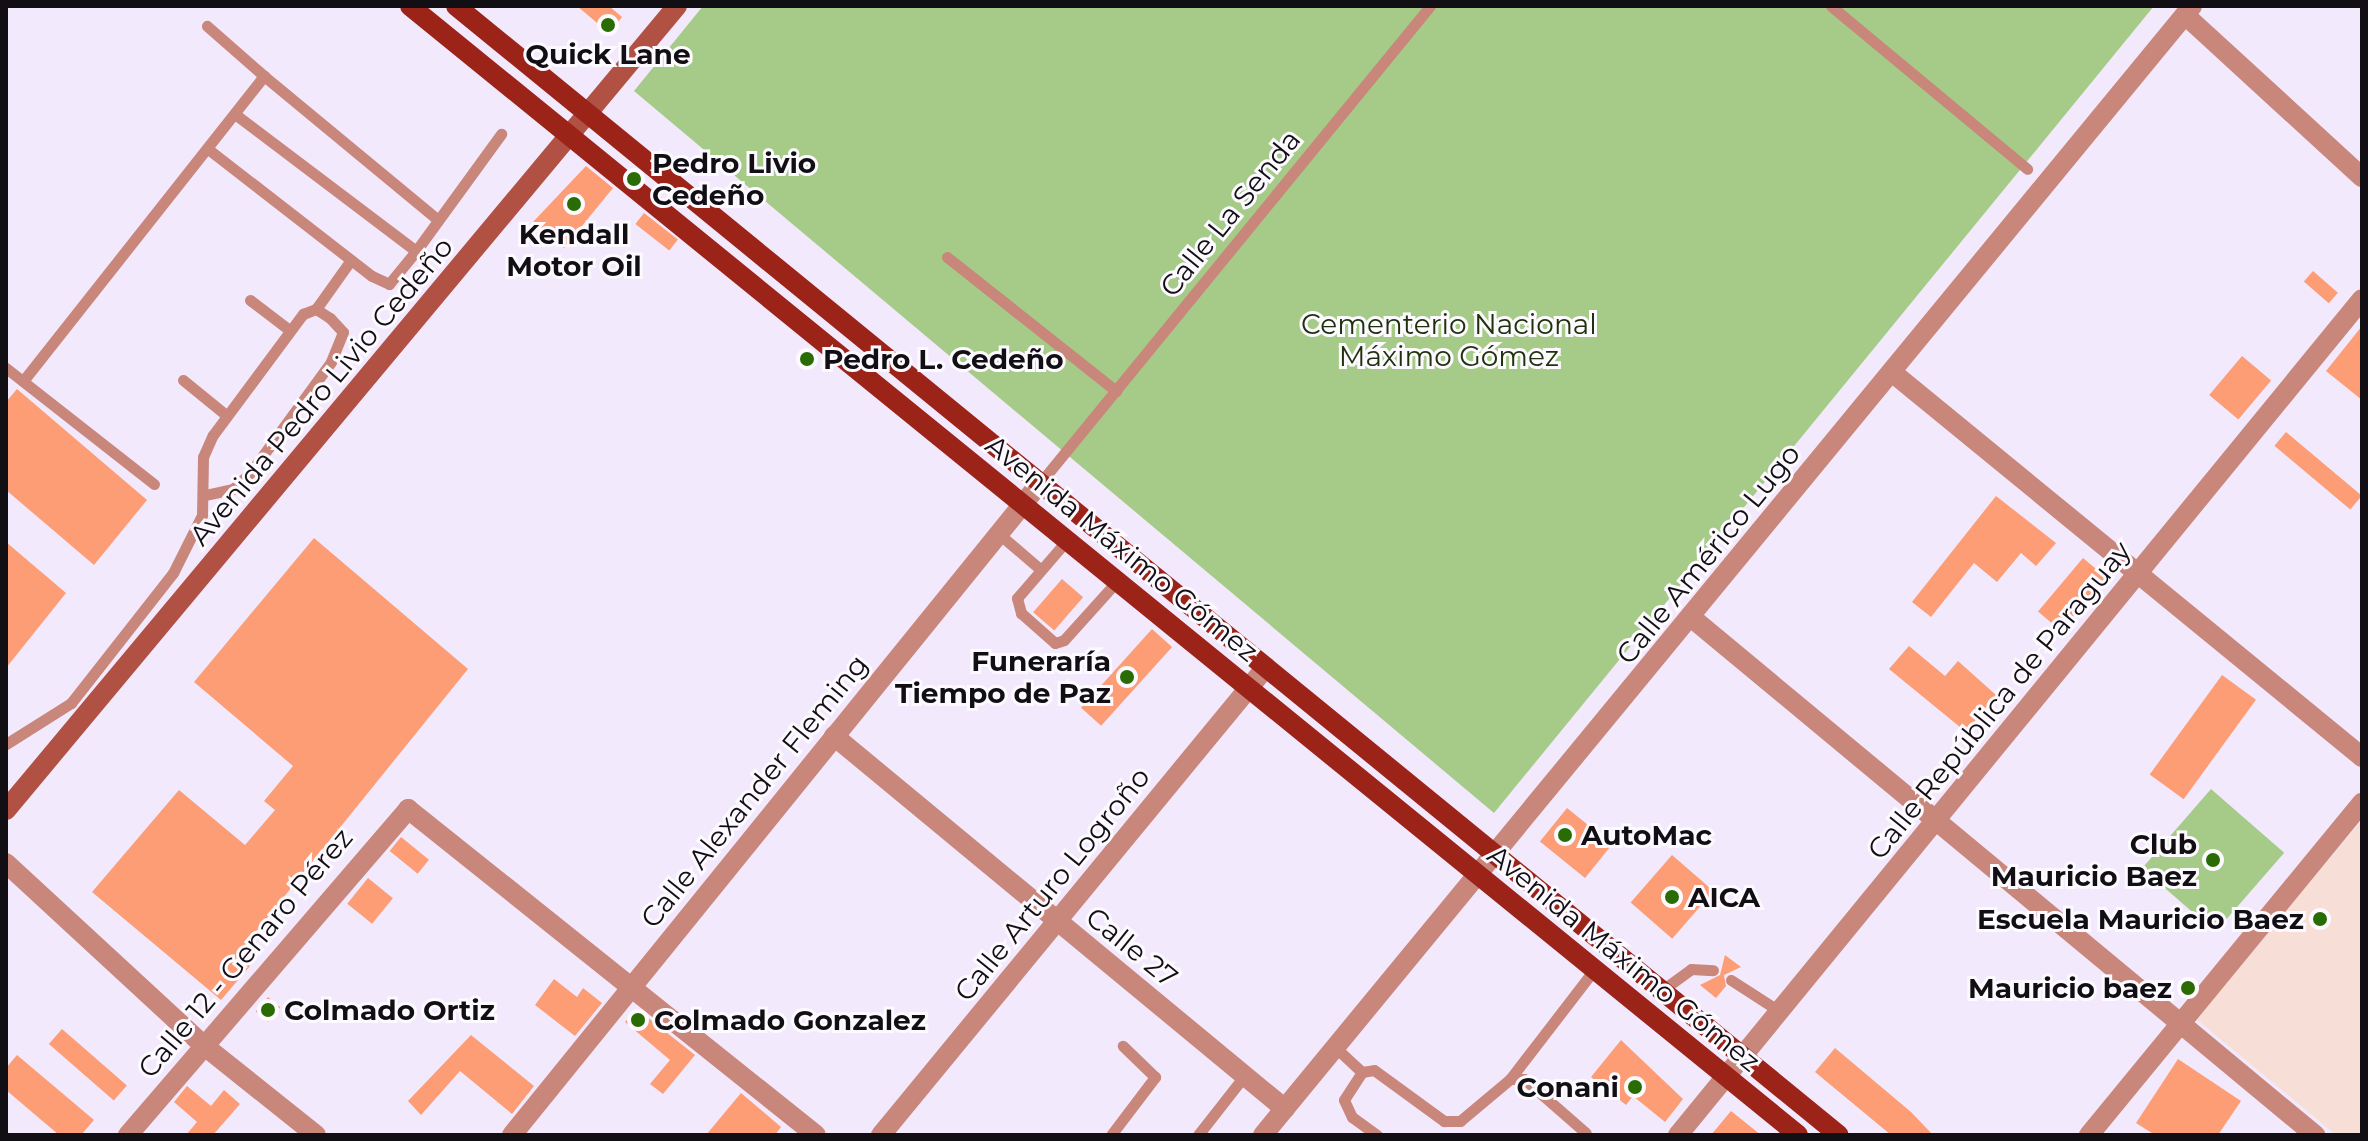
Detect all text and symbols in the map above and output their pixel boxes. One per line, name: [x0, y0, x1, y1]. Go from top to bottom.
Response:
marker: Quick Lane: [599, 16, 617, 34]
place label: Quick Lane: [525, 37, 691, 71]
street label: Calle La Senda: [1153, 123, 1307, 303]
place label: Pedro Livio Cedeño: [652, 146, 816, 212]
marker: Pedro Livio Cedeño: [623, 168, 645, 190]
marker: Kendall Motor Oil: [565, 195, 583, 213]
place label: Kendall Motor Oil: [506, 217, 642, 283]
street label: Avenida Pedro Livio Cedeño: [182, 230, 460, 552]
park label: Cementerio Nacional Máximo Gómez: [1301, 307, 1597, 373]
place label: Pedro L. Cedeño: [823, 342, 1064, 376]
marker: Pedro L. Cedeño: [798, 350, 816, 368]
street label: Avenida Máximo Gómez: [979, 428, 1265, 668]
street label: Calle Américo Lugo: [1609, 437, 1807, 671]
street label: Calle República de Paraguay: [1860, 534, 2138, 866]
place label: Funeraría Tiempo de Paz: [895, 644, 1111, 710]
street label: Calle Alexander Fleming: [633, 648, 875, 934]
marker: Funeraría Tiempo de Paz: [1118, 668, 1136, 686]
street label: Calle Arturo Logroño: [947, 760, 1157, 1008]
place label: AutoMac: [1581, 818, 1712, 852]
street label: Calle 12 - Genaro Pérez: [131, 821, 359, 1085]
marker: AutoMac: [1556, 826, 1574, 844]
place label: Club Mauricio Baez: [1991, 827, 2197, 893]
street label: Avenida Máximo Gómez: [1481, 838, 1767, 1078]
marker: Club Mauricio Baez: [2204, 851, 2222, 869]
place label: AICA: [1688, 880, 1760, 914]
marker: AICA: [1663, 888, 1681, 906]
street label: Calle 27: [1080, 900, 1184, 994]
place label: Escuela Mauricio Baez: [1977, 902, 2304, 936]
marker: Escuela Mauricio Baez: [2311, 910, 2329, 928]
place label: Mauricio baez: [1968, 971, 2172, 1005]
marker: Mauricio baez: [2179, 979, 2197, 997]
place label: Colmado Ortiz: [284, 993, 495, 1027]
marker: Colmado Ortiz: [259, 1001, 277, 1019]
place label: Colmado Gonzalez: [654, 1003, 926, 1037]
marker: Colmado Gonzalez: [629, 1011, 647, 1029]
place label: Conani: [1517, 1070, 1619, 1104]
marker: Conani: [1626, 1078, 1644, 1096]

